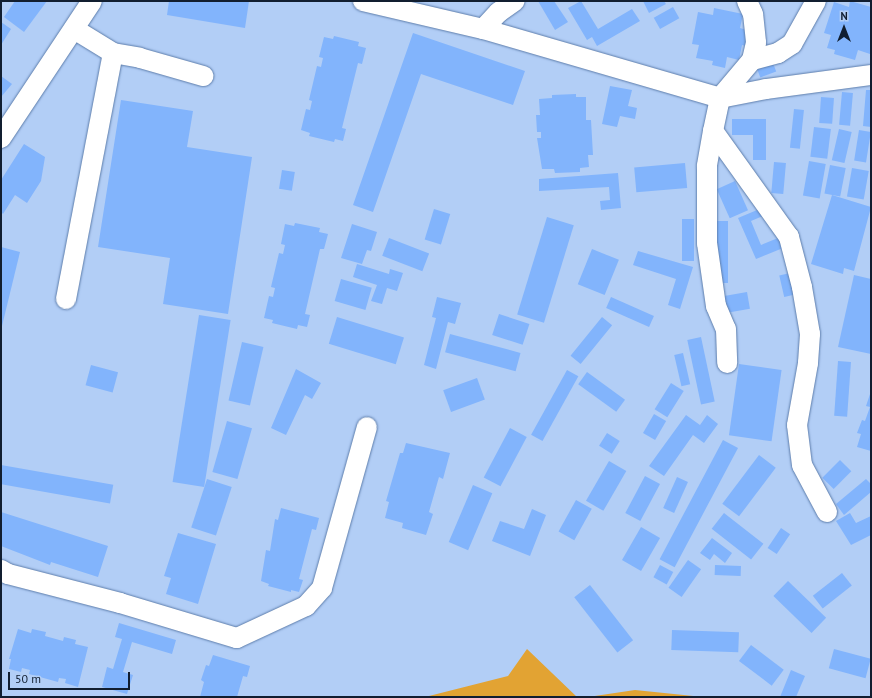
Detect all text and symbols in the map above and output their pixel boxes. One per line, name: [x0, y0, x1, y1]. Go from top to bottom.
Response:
north arrow: [824, 8, 864, 48]
text: N: [840, 9, 848, 23]
scale bar: [10, 664, 132, 690]
text: 50 m: [15, 671, 41, 686]

